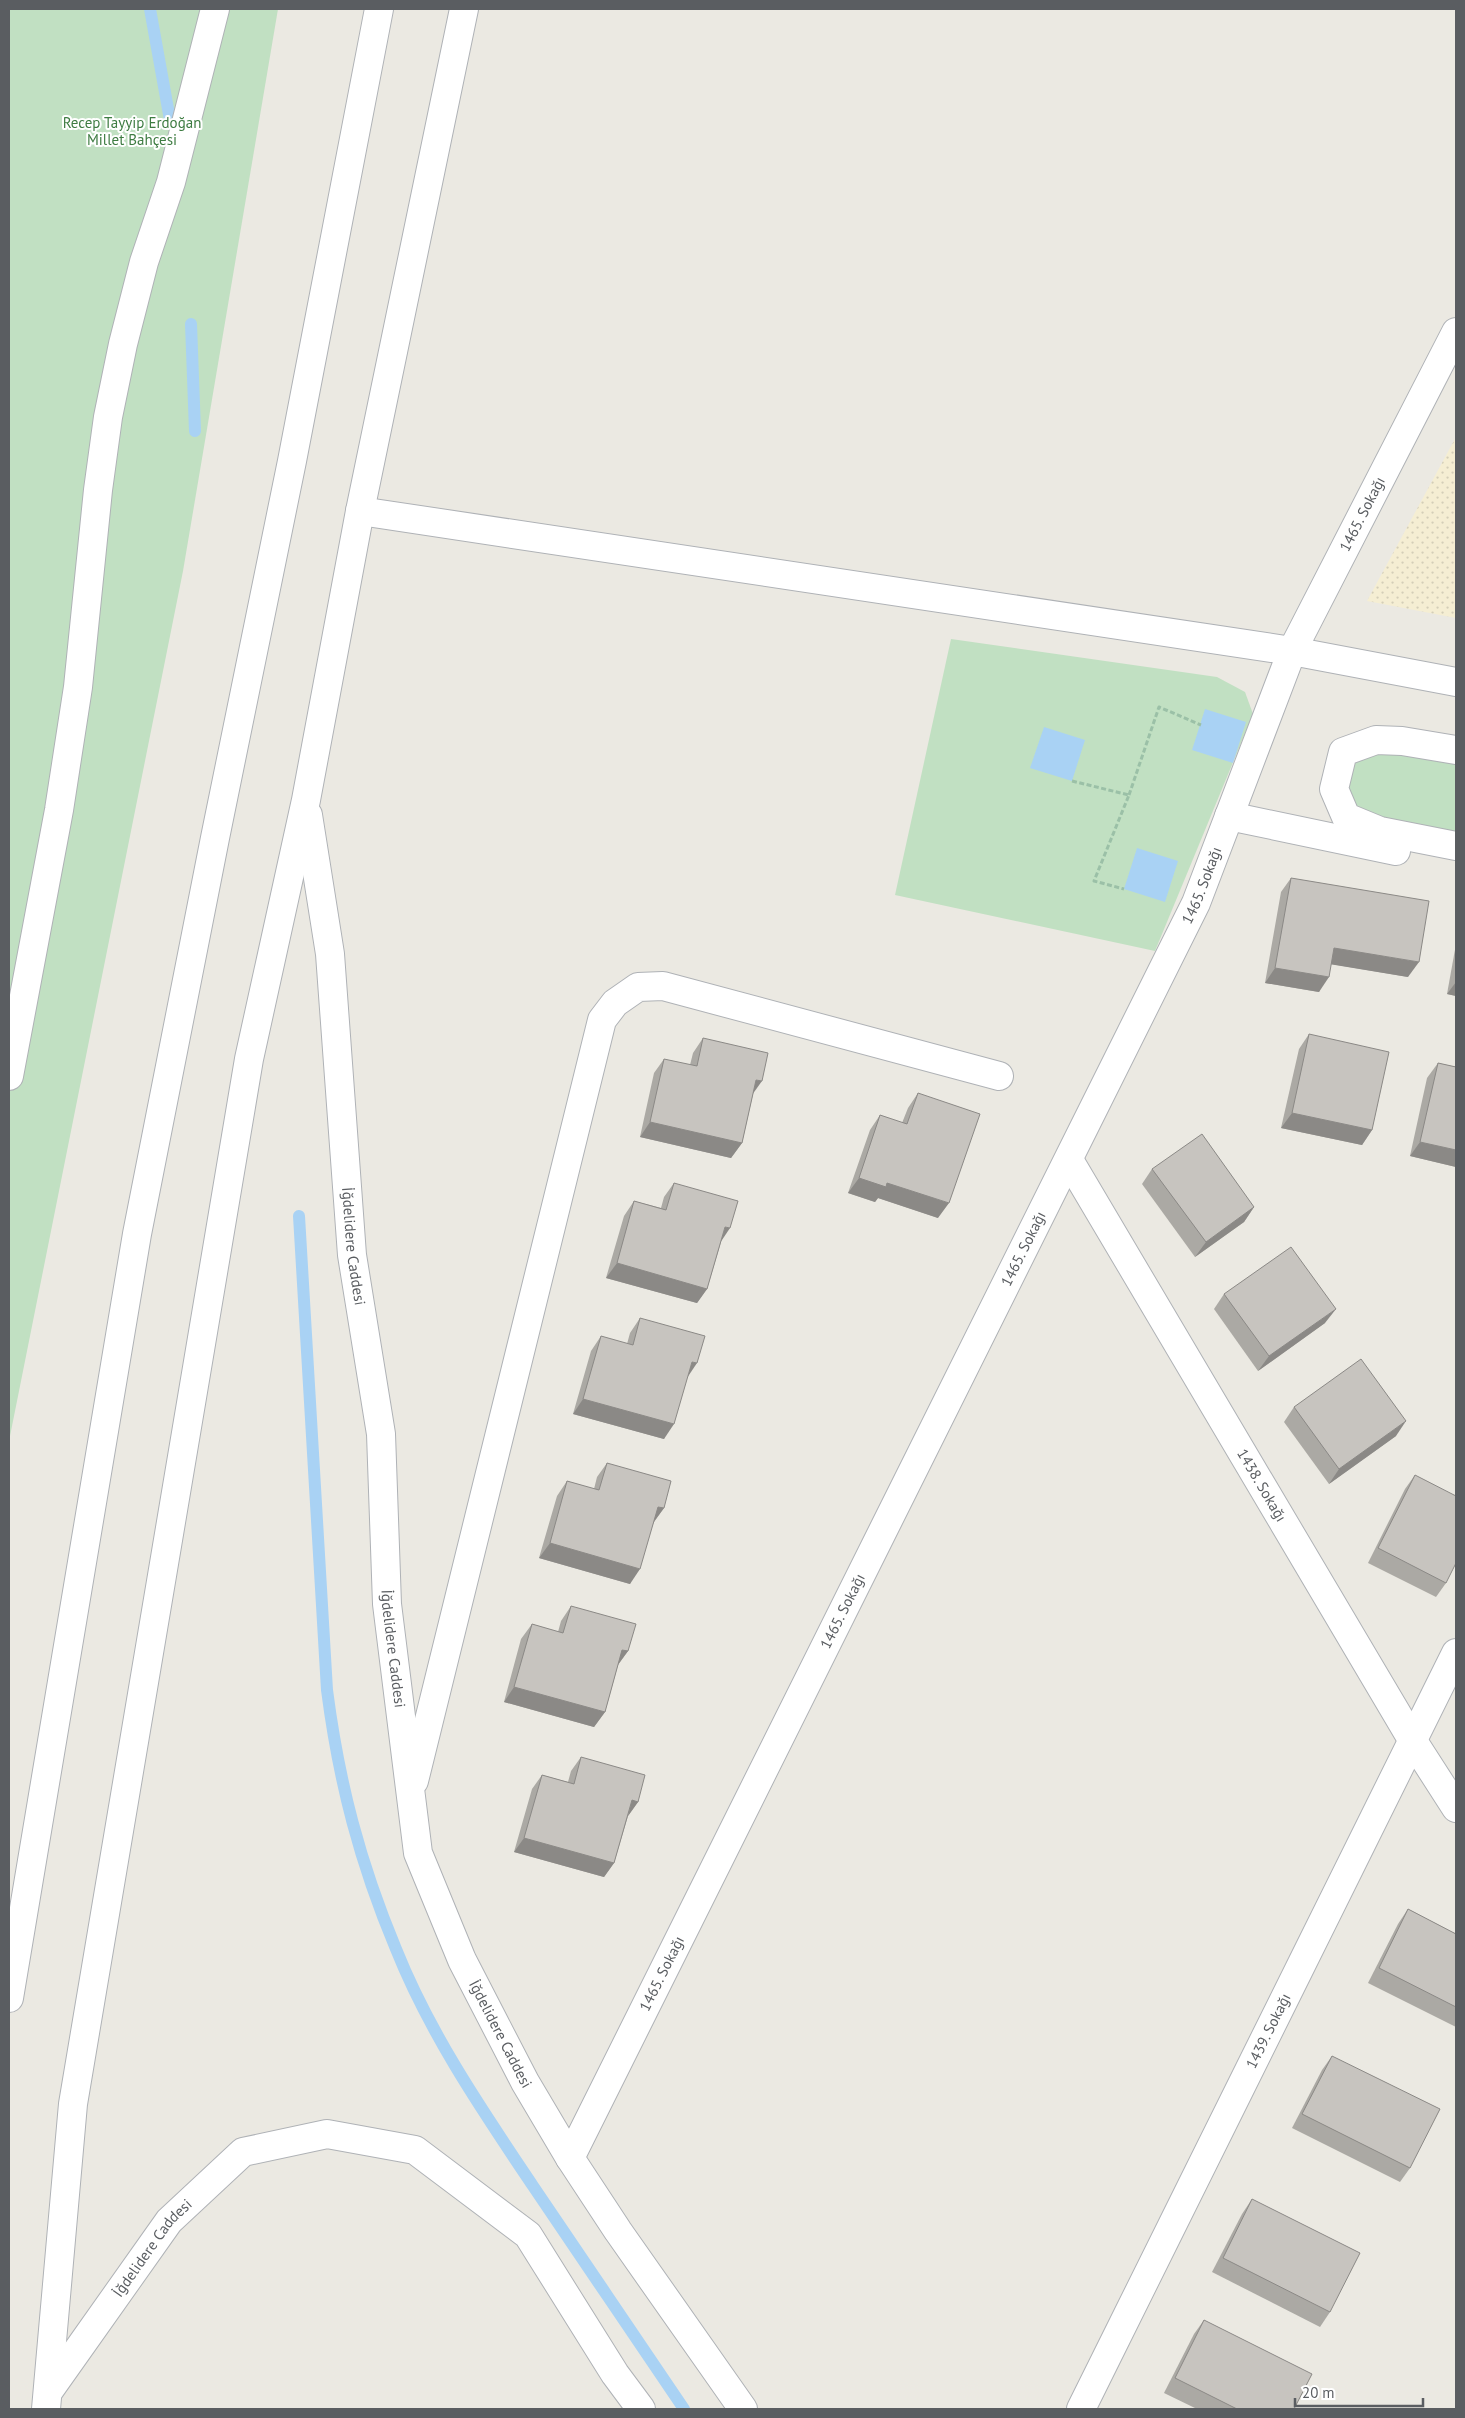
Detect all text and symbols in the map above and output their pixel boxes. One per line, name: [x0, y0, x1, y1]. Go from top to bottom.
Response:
park label: Recep Tayyip Erdoğan Millet Bahçesi: [63, 113, 201, 149]
street label: 1465. Sokağı: [1335, 473, 1389, 555]
street label: 1465. Sokağı: [1177, 844, 1226, 927]
street label: İğdelidere Caddesi: [338, 1186, 370, 1307]
street label: 1465. Sokağı: [996, 1208, 1050, 1289]
street label: 1438. Sokağı: [1233, 1445, 1291, 1525]
street label: 1465. Sokağı: [816, 1570, 869, 1652]
street label: İğdelidere Caddesi: [377, 1589, 410, 1709]
street label: 1465. Sokağı: [635, 1933, 688, 2014]
street label: İğdelidere Caddesi: [465, 1977, 536, 2091]
street label: 1439. Sokağı: [1241, 1990, 1295, 2071]
street label: İğdelidere Caddesi: [108, 2195, 196, 2300]
scale bar: [1295, 2376, 1422, 2408]
text: 20 m: [1302, 2383, 1335, 2402]

